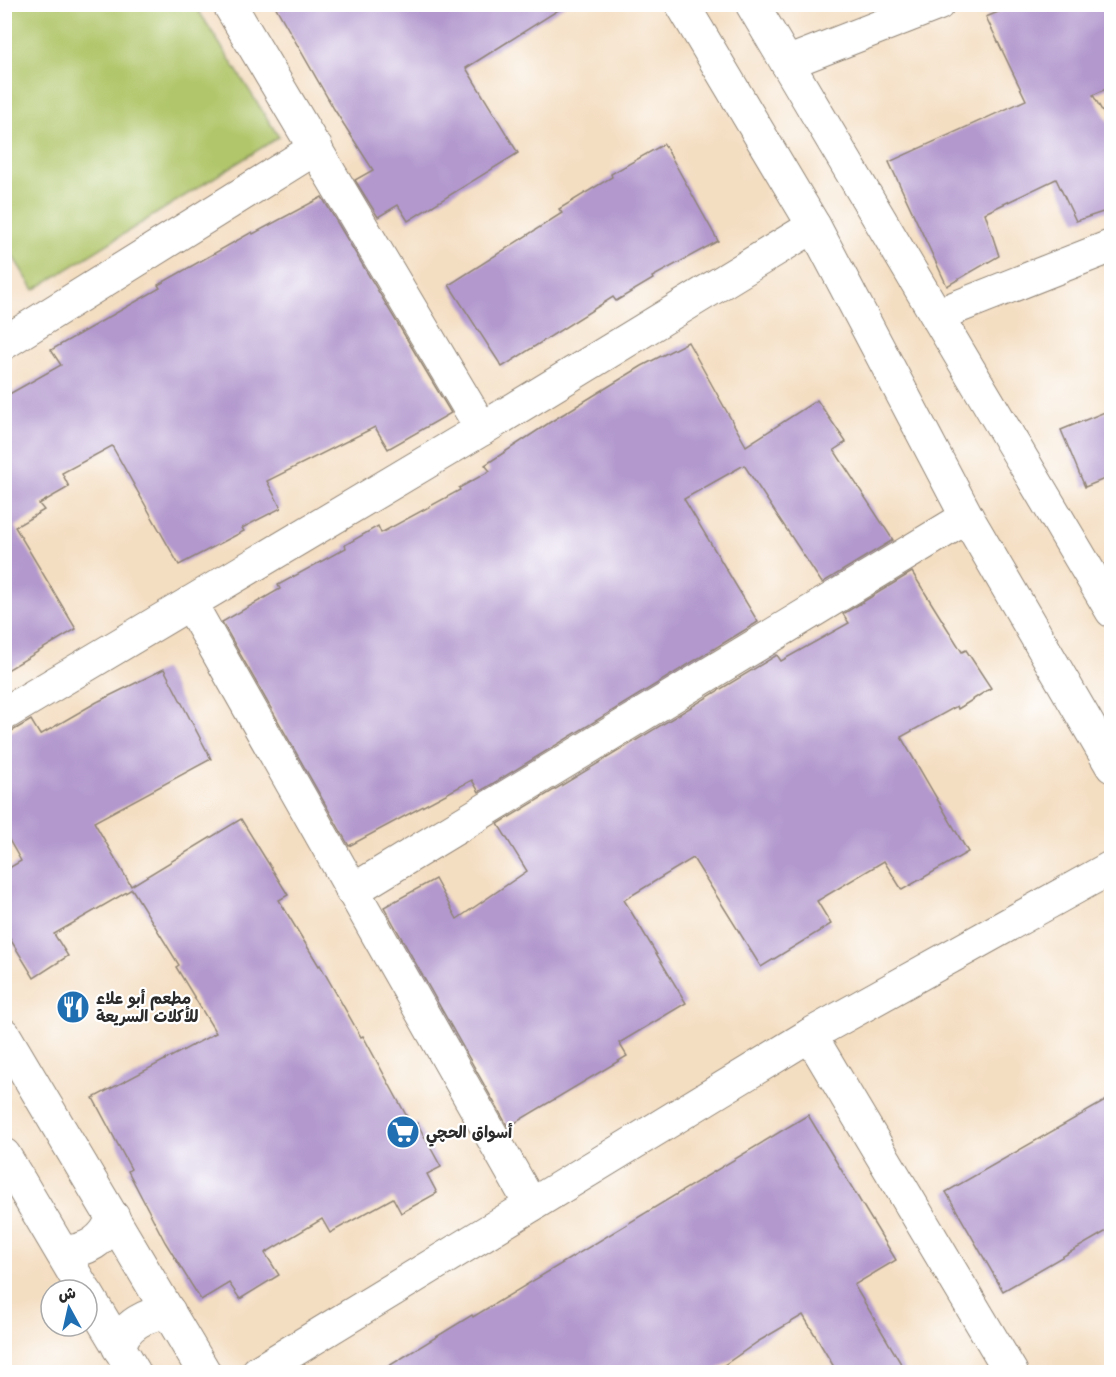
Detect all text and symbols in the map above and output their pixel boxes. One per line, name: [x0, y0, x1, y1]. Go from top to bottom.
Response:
place label: مطعم أبو علاء للأكلات السريعة: [96, 985, 199, 1027]
restaurant icon: مطعم أبو علاء للأكلات السريعة: [55, 989, 91, 1025]
supermarket icon: أسواق الحچي: [385, 1114, 421, 1150]
place label: أسواق الحچي: [426, 1119, 513, 1147]
north arrow: [39, 1278, 99, 1338]
text: ش: [56, 1279, 77, 1305]

